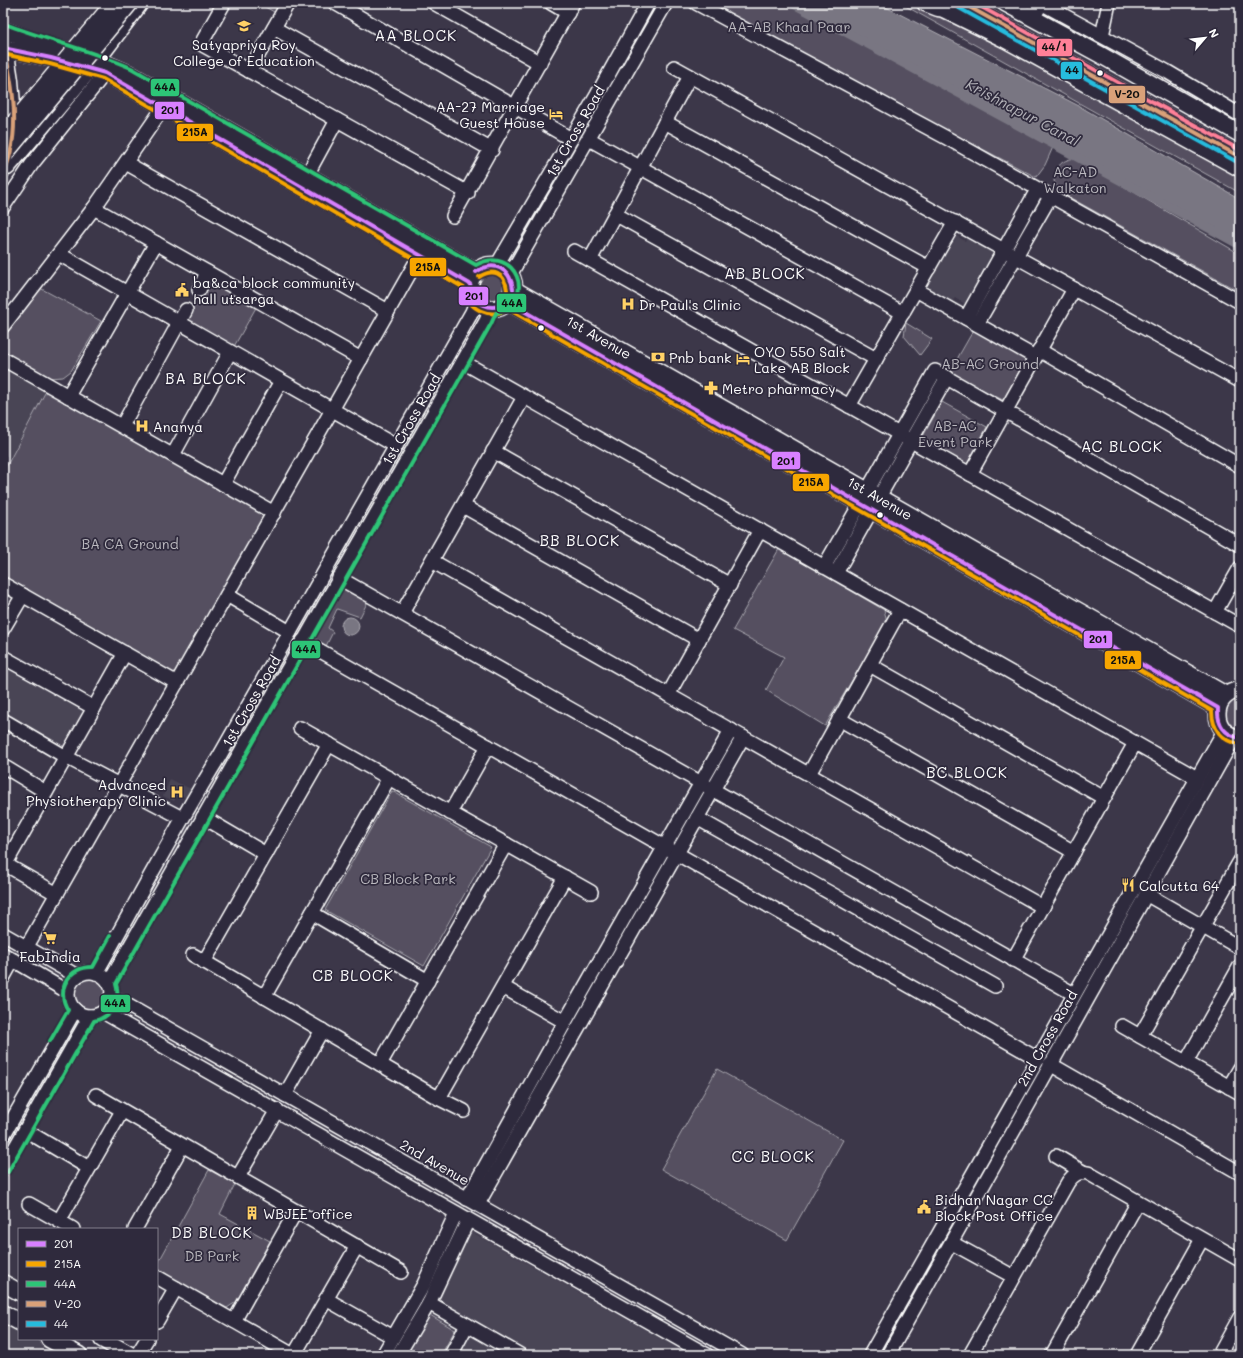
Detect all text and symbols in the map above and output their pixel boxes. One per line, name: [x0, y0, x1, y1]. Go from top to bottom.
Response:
park label: AA-AB Khaal Paar: [727, 17, 851, 36]
school or university icon: Satyapriya Roy College of Education: [236, 18, 252, 34]
north arrow: [1185, 18, 1225, 58]
district label: AA BLOCK: [375, 25, 457, 45]
text: N: [1206, 26, 1223, 40]
place label: Satyapriya Roy College of Education: [173, 35, 315, 70]
line badge: 44/1: [1036, 38, 1073, 57]
text: 44/1: [1041, 39, 1067, 54]
unlabelled marker: [100, 53, 110, 63]
line badge: 44: [1060, 61, 1083, 80]
text: 44: [1065, 62, 1079, 77]
unlabelled marker: [1095, 68, 1105, 78]
water label: Krishnapur Canal: [963, 74, 1083, 150]
line badge: 44A: [150, 78, 180, 97]
text: 44A: [154, 79, 176, 94]
street label: 1st Cross Road: [541, 82, 609, 180]
line badge: V-20: [1108, 85, 1146, 104]
text: V-20: [1114, 86, 1140, 101]
place label: AA-27 Marriage Guest House: [436, 97, 545, 132]
line badge: 201: [154, 101, 185, 120]
text: 201: [161, 102, 179, 117]
hotel icon: AA-27 Marriage Guest House: [548, 106, 564, 122]
line badge: 215A: [176, 123, 214, 142]
text: 215A: [182, 124, 208, 139]
park label: AC-AD Walkaton: [1044, 162, 1106, 197]
line badge: 215A: [409, 257, 447, 277]
text: 215A: [415, 259, 441, 274]
district label: AB BLOCK: [724, 263, 806, 283]
place label: ba&ca block community hall utsarga: [193, 273, 355, 308]
public building icon: ba&ca block community hall utsarga: [174, 282, 190, 298]
line badge: 201: [458, 286, 489, 306]
text: 201: [465, 288, 483, 303]
line badge: 44A: [496, 293, 527, 313]
text: 44A: [501, 295, 523, 310]
place label: Dr Paul's Clinic: [639, 295, 741, 314]
hospital icon: Dr Paul's Clinic: [620, 296, 636, 312]
street label: 1st Avenue: [563, 311, 635, 363]
unlabelled marker: [536, 323, 546, 333]
place label: OYO 550 Salt Lake AB Block: [754, 342, 850, 377]
place label: Pnb bank: [669, 348, 732, 367]
bank icon: Pnb bank: [650, 349, 666, 365]
hotel icon: OYO 550 Salt Lake AB Block: [735, 351, 751, 367]
park label: AB-AC Ground: [941, 354, 1039, 373]
district label: BA BLOCK: [165, 368, 247, 388]
street label: 1st Cross Road: [377, 370, 445, 468]
place label: Metro pharmacy: [722, 379, 836, 398]
pharmacy icon: Metro pharmacy: [703, 380, 719, 396]
park label: AB-AC Event Park: [918, 416, 992, 451]
place label: Ananya: [153, 417, 203, 436]
hospital icon: Ananya: [134, 418, 150, 434]
district label: AC BLOCK: [1081, 436, 1163, 456]
line badge: 201: [771, 451, 801, 470]
text: 201: [777, 453, 795, 468]
street label: 1st Avenue: [844, 472, 916, 524]
line badge: 215A: [792, 473, 830, 492]
text: 215A: [798, 474, 824, 489]
unlabelled marker: [875, 510, 885, 520]
district label: BB BLOCK: [540, 530, 620, 550]
park label: BA CA Ground: [81, 534, 179, 553]
line badge: 201: [1083, 630, 1113, 649]
text: 201: [1089, 631, 1107, 646]
line badge: 44A: [291, 640, 321, 659]
text: 44A: [295, 641, 317, 656]
line badge: 215A: [1104, 650, 1142, 670]
street label: 1st Cross Road: [217, 652, 285, 750]
text: 215A: [1110, 652, 1136, 667]
district label: BC BLOCK: [926, 762, 1008, 782]
place label: Advanced Physiotherapy Clinic: [26, 775, 166, 810]
hospital icon: Advanced Physiotherapy Clinic: [169, 784, 185, 800]
park label: CB Block Park: [360, 869, 456, 888]
place label: Calcutta 64: [1139, 876, 1220, 895]
restaurant icon: Calcutta 64: [1120, 877, 1136, 893]
supermarket icon: FabIndia: [42, 930, 58, 946]
place label: FabIndia: [19, 947, 81, 966]
district label: CB BLOCK: [312, 965, 394, 985]
street label: 2nd Cross Road: [1013, 986, 1081, 1089]
line badge: 44A: [100, 994, 131, 1013]
text: 44A: [104, 995, 126, 1010]
street label: 2nd Avenue: [397, 1134, 473, 1190]
district label: CC BLOCK: [731, 1146, 815, 1166]
place label: Bidhan Nagar CC Block Post Office: [935, 1190, 1053, 1225]
public building icon: Bidhan Nagar CC Block Post Office: [916, 1199, 932, 1215]
place label: WBJEE office: [263, 1204, 353, 1223]
building icon: WBJEE office: [244, 1205, 260, 1221]
district label: DB BLOCK: [171, 1222, 253, 1242]
legend: [18, 1228, 158, 1340]
text: 201: [54, 1235, 73, 1251]
park label: DB Park: [185, 1246, 239, 1265]
text: 215A: [54, 1255, 81, 1271]
text: 44A: [54, 1275, 76, 1291]
text: V-20: [54, 1295, 81, 1311]
text: 44: [54, 1315, 68, 1331]

